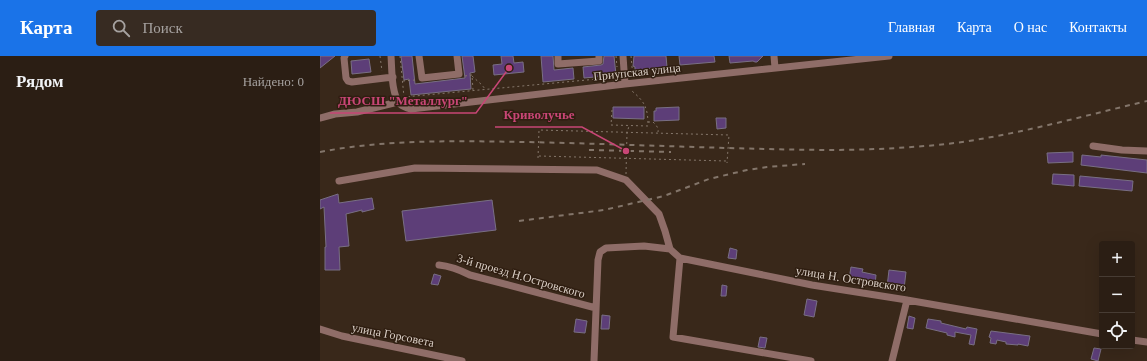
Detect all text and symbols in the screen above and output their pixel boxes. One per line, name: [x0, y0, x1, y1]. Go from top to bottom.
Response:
search box: [96, 10, 376, 46]
text: Карта: [20, 17, 72, 38]
icon: search: [110, 17, 132, 39]
text: Поиск: [142, 20, 183, 36]
text: Главная: [888, 20, 935, 35]
text: Карта: [957, 20, 992, 35]
text: О нас: [1014, 20, 1047, 35]
text: Контакты: [1069, 20, 1127, 35]
street label: Приупская улица: [593, 60, 682, 84]
text: Рядом: [16, 72, 64, 91]
text: Найдено: 0: [243, 74, 304, 89]
callout: ДЮСШ "Металлург": [330, 88, 476, 113]
text: ДЮСШ "Металлург": [338, 93, 468, 108]
callout: Криволучье: [495, 102, 582, 127]
text: Криволучье: [503, 107, 575, 122]
map controls: [1099, 241, 1135, 349]
button: +: [1099, 241, 1135, 277]
street label: 3-й проезд Н.Островского: [455, 251, 587, 301]
street label: улица Н. Островского: [795, 263, 907, 295]
button: −: [1099, 277, 1135, 313]
button: locate: [1099, 313, 1135, 349]
street label: улица Горсовета: [351, 320, 436, 350]

